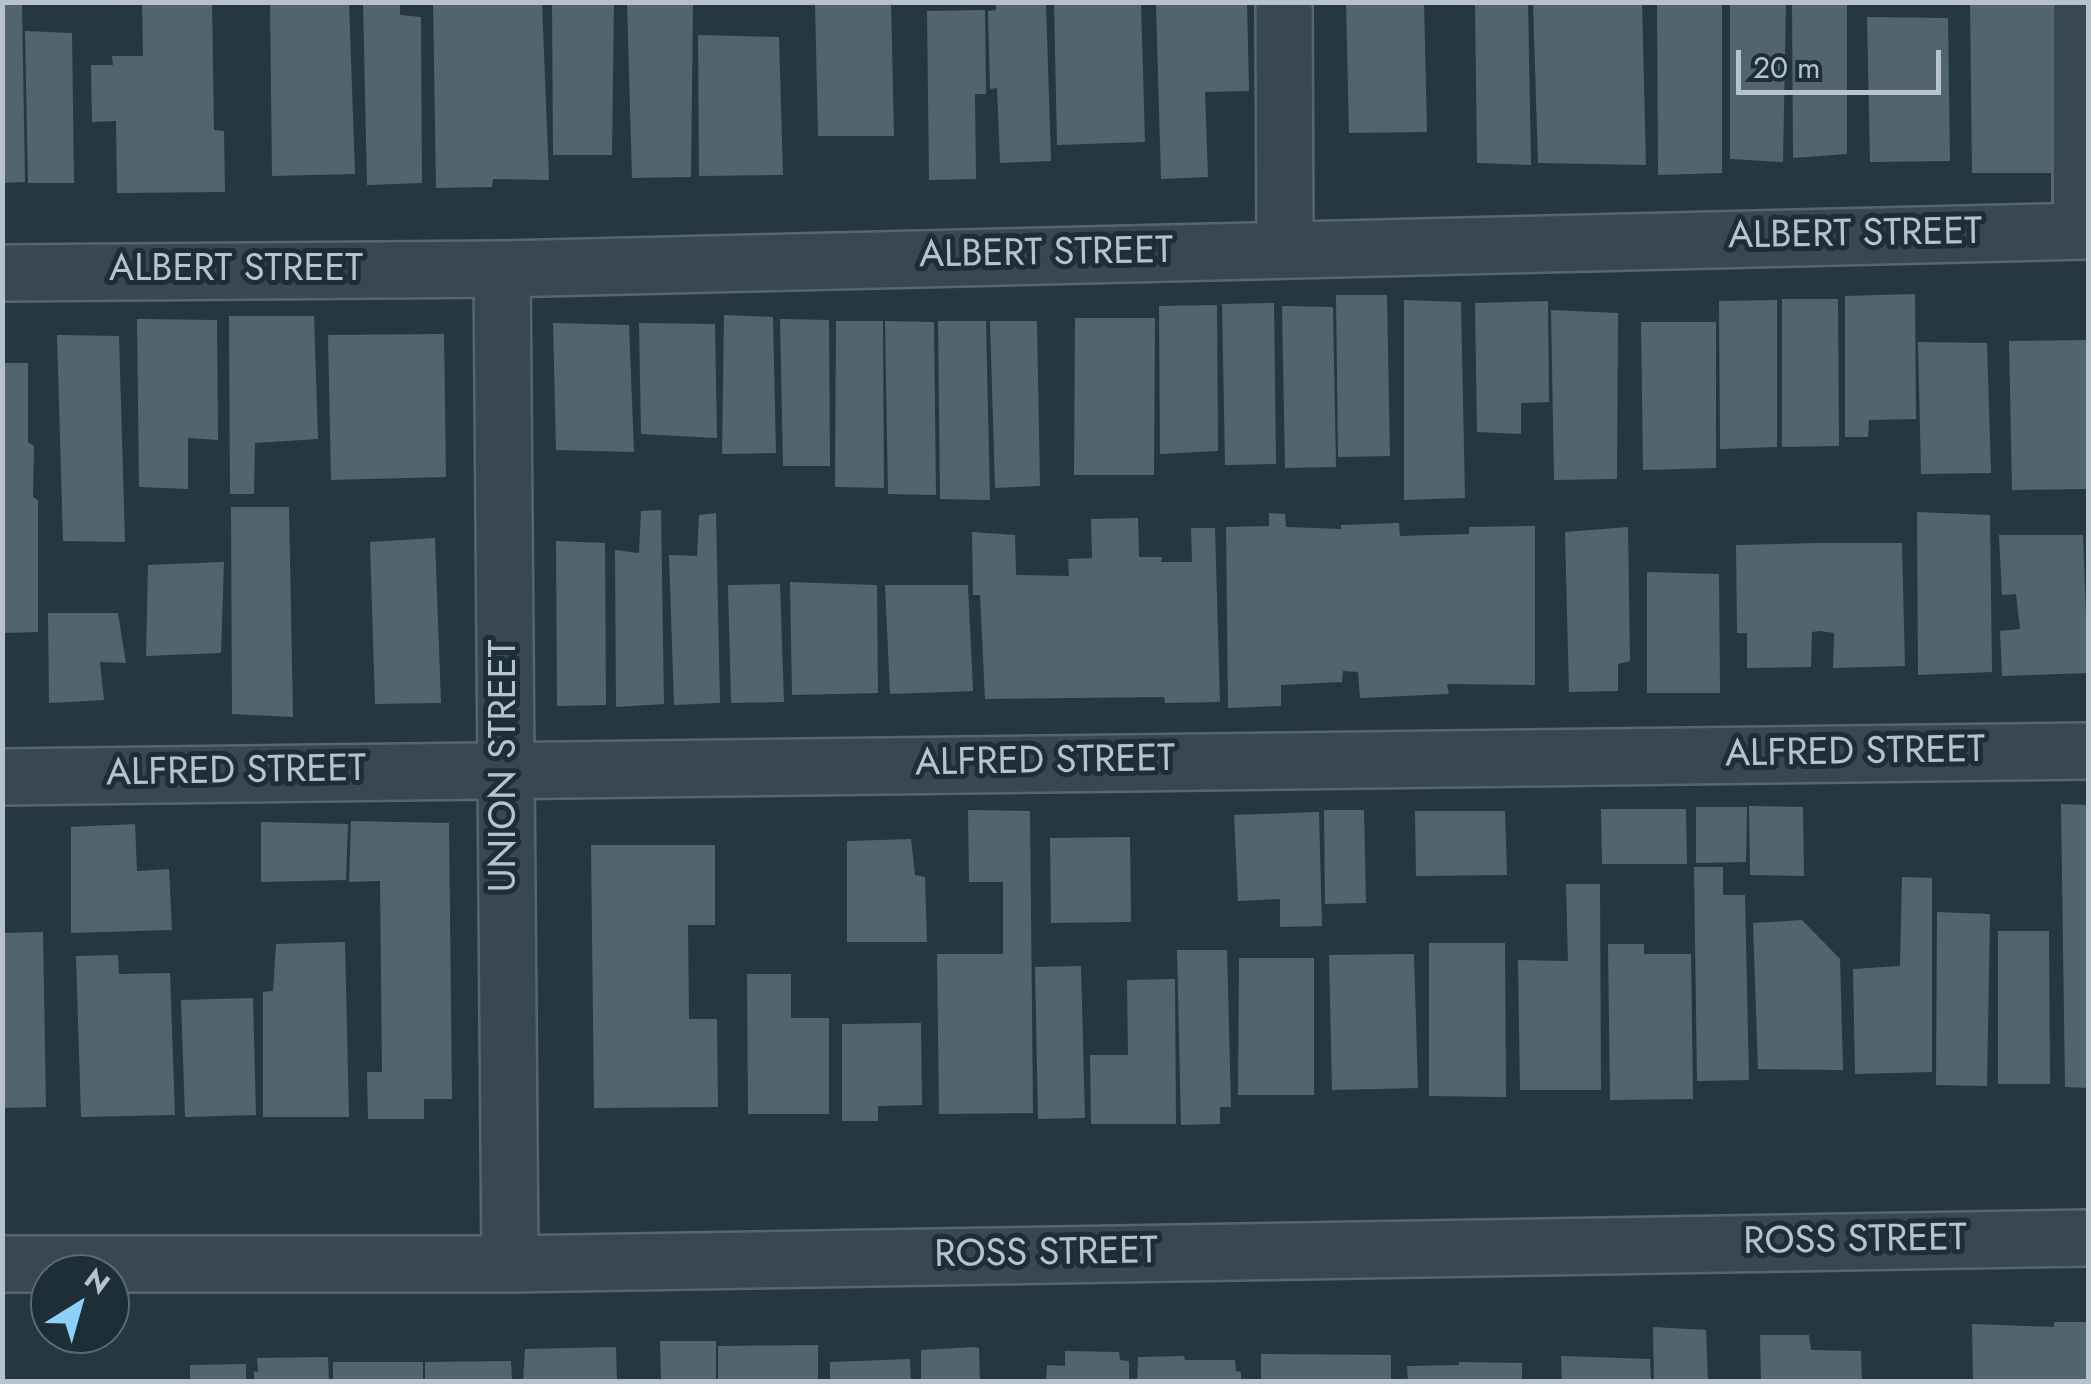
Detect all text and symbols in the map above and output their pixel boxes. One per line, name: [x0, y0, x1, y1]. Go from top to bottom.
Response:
scale bar: [1741, 30, 1946, 92]
text: 20 m: [1753, 46, 1820, 89]
street label: ALBERT STREET: [1728, 211, 1982, 261]
street label: ALBERT STREET: [919, 230, 1173, 280]
street label: ALBERT STREET: [109, 248, 363, 294]
street label: UNION STREET: [483, 640, 529, 892]
street label: ALFRED STREET: [1725, 729, 1985, 779]
street label: ALFRED STREET: [915, 738, 1175, 788]
street label: ALFRED STREET: [106, 748, 366, 798]
street label: ROSS STREET: [1743, 1217, 1967, 1267]
street label: ROSS STREET: [934, 1230, 1158, 1280]
north arrow: [30, 1254, 130, 1354]
text: N: [76, 1258, 118, 1304]

